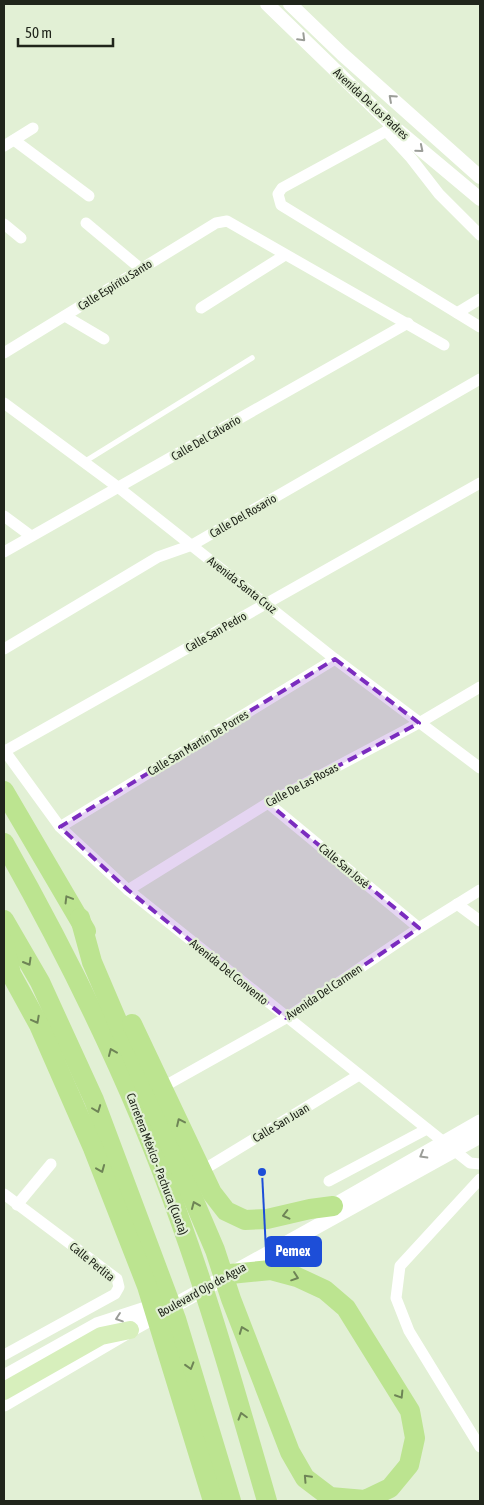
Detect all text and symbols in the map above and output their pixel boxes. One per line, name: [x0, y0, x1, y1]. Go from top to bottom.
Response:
scale bar: [18, 15, 112, 47]
text: 50 m: [25, 24, 52, 41]
one-way arrow: [296, 32, 305, 41]
street label: Avenida De Los Padres: [330, 66, 412, 142]
one-way arrow: [388, 95, 397, 104]
one-way arrow: [414, 143, 423, 152]
street label: Calle Espíritu Santo: [75, 256, 155, 313]
street label: Calle Del Calvario: [169, 412, 243, 463]
street label: Calle Del Rosario: [207, 491, 279, 541]
street label: Avenida Santa Cruz: [205, 554, 280, 617]
street label: Calle San Pedro: [183, 609, 249, 655]
street label: Calle San Martín De Porres: [145, 707, 251, 779]
street label: Calle De Las Rosas: [263, 760, 341, 810]
street label: Calle San José: [316, 841, 372, 891]
one-way arrow: [65, 895, 75, 904]
street label: Avenida Del Convento: [187, 936, 271, 1008]
one-way arrow: [22, 956, 32, 965]
street label: Avenida Del Carmen: [283, 961, 365, 1023]
one-way arrow: [30, 1015, 40, 1024]
one-way arrow: [108, 1048, 118, 1057]
street label: Carretera México - Pachuca (Cuota): [123, 1091, 191, 1237]
street label: Calle San Juan: [250, 1101, 312, 1145]
one-way arrow: [91, 1104, 101, 1113]
one-way arrow: [176, 1118, 186, 1127]
one-way arrow: [419, 1149, 428, 1159]
one-way arrow: [94, 1164, 105, 1173]
one-way arrow: [191, 1201, 202, 1210]
one-way arrow: [281, 1209, 290, 1220]
callout: Pemex: [266, 1237, 321, 1266]
street label: Calle Perlita: [67, 1240, 117, 1284]
text: Pemex: [275, 1243, 311, 1259]
street label: Boulevard Ojo de Agua: [155, 1260, 249, 1320]
one-way arrow: [290, 1271, 299, 1281]
one-way arrow: [116, 1312, 124, 1322]
one-way arrow: [239, 1326, 249, 1335]
one-way arrow: [185, 1361, 195, 1369]
one-way arrow: [393, 1389, 403, 1398]
one-way arrow: [238, 1412, 248, 1421]
one-way arrow: [304, 1475, 313, 1484]

